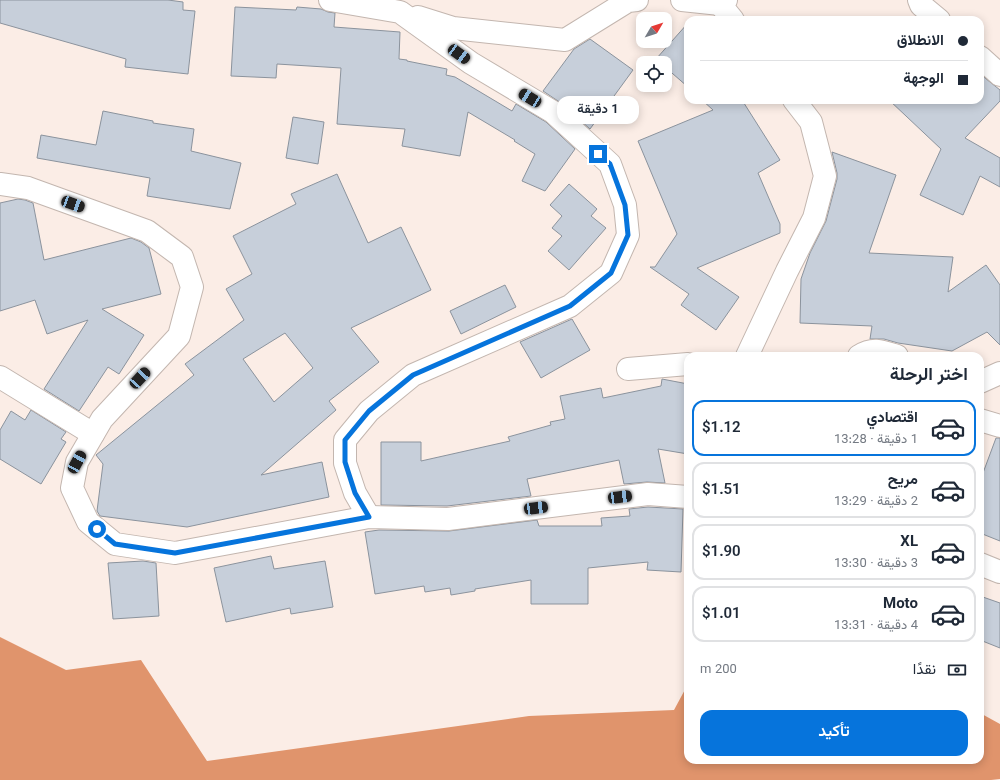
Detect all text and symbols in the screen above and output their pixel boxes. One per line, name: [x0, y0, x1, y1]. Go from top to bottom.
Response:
north arrow: [636, 12, 672, 48]
map controls: [636, 12, 672, 92]
text: الانطلاق: [897, 30, 944, 53]
car: [446, 42, 472, 66]
button: locate: [636, 56, 672, 92]
text: الوجهة: [903, 68, 944, 91]
car: [517, 87, 543, 109]
callout: 1 دقيقة: [557, 96, 639, 124]
text: 1 دقيقة: [577, 100, 619, 120]
route end: [589, 145, 607, 163]
car: [60, 194, 86, 214]
text: اختر الرحلة: [890, 362, 968, 390]
car: [127, 365, 153, 391]
text: اقتصادي: [866, 407, 918, 430]
icon: car: [930, 410, 966, 446]
text: $1.12: [702, 417, 741, 440]
text: 1 دقيقة · 13:28: [834, 430, 918, 450]
car: [66, 449, 88, 475]
text: مريح: [888, 469, 918, 492]
icon: car: [930, 472, 966, 508]
text: $1.51: [702, 479, 741, 502]
car: [607, 490, 633, 504]
text: 2 دقيقة · 13:29: [834, 492, 918, 512]
car: [523, 501, 549, 515]
route start: [88, 520, 106, 538]
text: XL: [900, 531, 918, 554]
icon: car: [930, 534, 966, 570]
text: $1.90: [702, 541, 741, 564]
text: 3 دقيقة · 13:30: [834, 554, 918, 574]
text: Moto: [883, 593, 918, 616]
icon: car: [930, 596, 966, 632]
text: $1.01: [702, 603, 741, 626]
text: 4 دقيقة · 13:31: [834, 616, 918, 636]
text: نقدًا: [913, 659, 936, 682]
icon: cash: [946, 659, 968, 681]
text: 200 m: [700, 660, 737, 680]
button: تأكيد: [700, 710, 968, 756]

